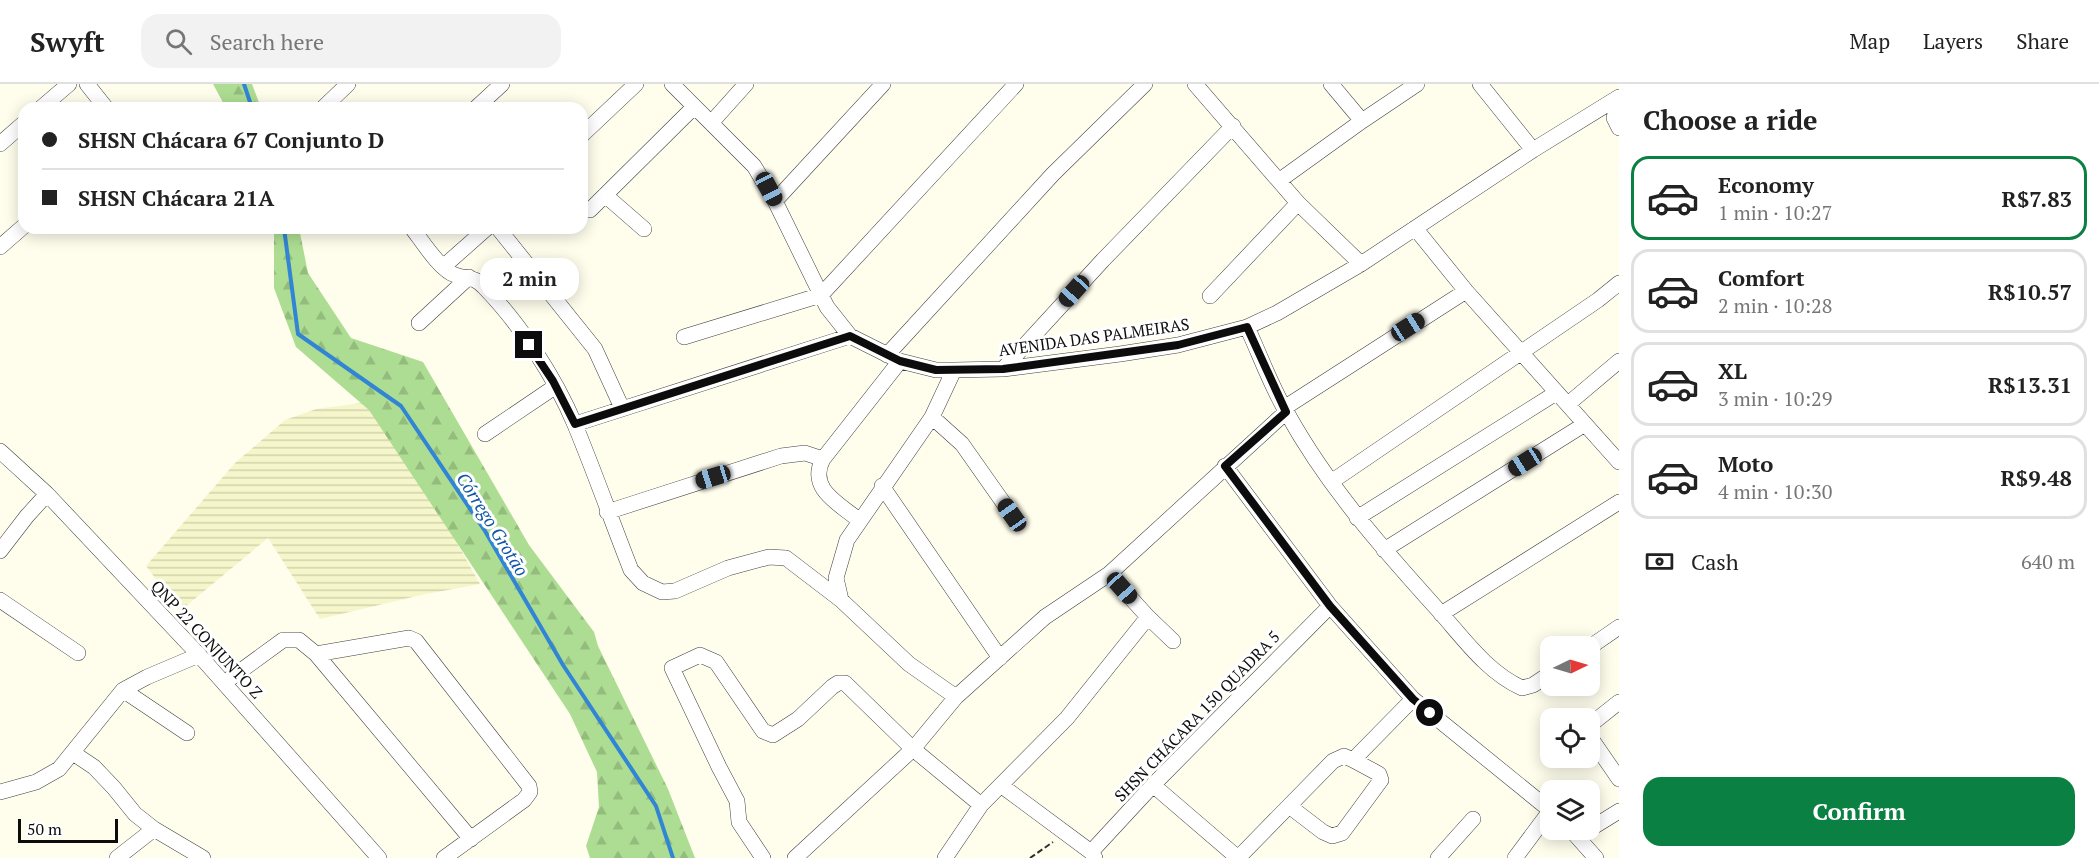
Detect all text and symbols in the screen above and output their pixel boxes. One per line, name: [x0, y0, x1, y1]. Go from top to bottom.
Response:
search box: [141, 14, 561, 68]
text: Swyft: [30, 23, 105, 60]
icon: search: [162, 25, 195, 58]
text: Search here: [210, 27, 324, 56]
text: Map: [1849, 27, 1890, 55]
text: Layers: [1923, 27, 1983, 55]
text: Share: [2016, 27, 2069, 55]
text: Choose a ride: [1643, 102, 1818, 138]
text: SHSN Chácara 67 Conjunto D: [78, 125, 384, 154]
car: [753, 169, 785, 209]
text: Economy: [1718, 170, 1814, 199]
icon: car: [1646, 171, 1700, 225]
text: SHSN Chácara 21A: [78, 183, 274, 212]
text: R$7.83: [2002, 184, 2072, 213]
text: 1 min · 10:27: [1718, 199, 1832, 226]
callout: 2 min: [480, 258, 578, 300]
text: Comfort: [1718, 263, 1804, 292]
icon: car: [1646, 264, 1700, 318]
text: 2 min: [502, 265, 557, 292]
car: [1055, 272, 1093, 310]
text: R$10.57: [1988, 277, 2072, 306]
text: 2 min · 10:28: [1718, 292, 1832, 319]
car: [1388, 310, 1428, 344]
street label: AVENIDA DAS PALMEIRAS: [997, 313, 1191, 361]
route end: [515, 331, 542, 358]
text: XL: [1718, 356, 1747, 385]
icon: car: [1646, 357, 1700, 411]
text: R$13.31: [1988, 370, 2072, 399]
text: 3 min · 10:29: [1718, 385, 1832, 412]
car: [1505, 445, 1545, 479]
text: Moto: [1718, 449, 1773, 478]
icon: car: [1646, 450, 1700, 504]
car: [693, 463, 733, 491]
text: R$9.48: [2000, 463, 2072, 492]
water label: Córrego Grotão: [452, 468, 534, 580]
text: 4 min · 10:30: [1718, 478, 1832, 505]
car: [994, 495, 1030, 535]
icon: cash: [1643, 545, 1676, 578]
text: Cash: [1691, 547, 1739, 576]
text: 640 m: [2021, 548, 2075, 575]
car: [1103, 569, 1141, 607]
street label: QNP 22 CONJUNTO Z: [146, 575, 268, 703]
street label: SHSN CHÁCARA 150 QUADRA 5: [1109, 626, 1285, 806]
north arrow: [1540, 636, 1600, 696]
map controls: [1540, 636, 1600, 840]
route start: [1416, 699, 1443, 726]
button: locate: [1540, 708, 1600, 768]
button: Confirm: [1643, 777, 2075, 846]
button: layers: [1540, 780, 1600, 840]
scale bar: [18, 816, 118, 844]
text: 50 m: [27, 818, 62, 840]

